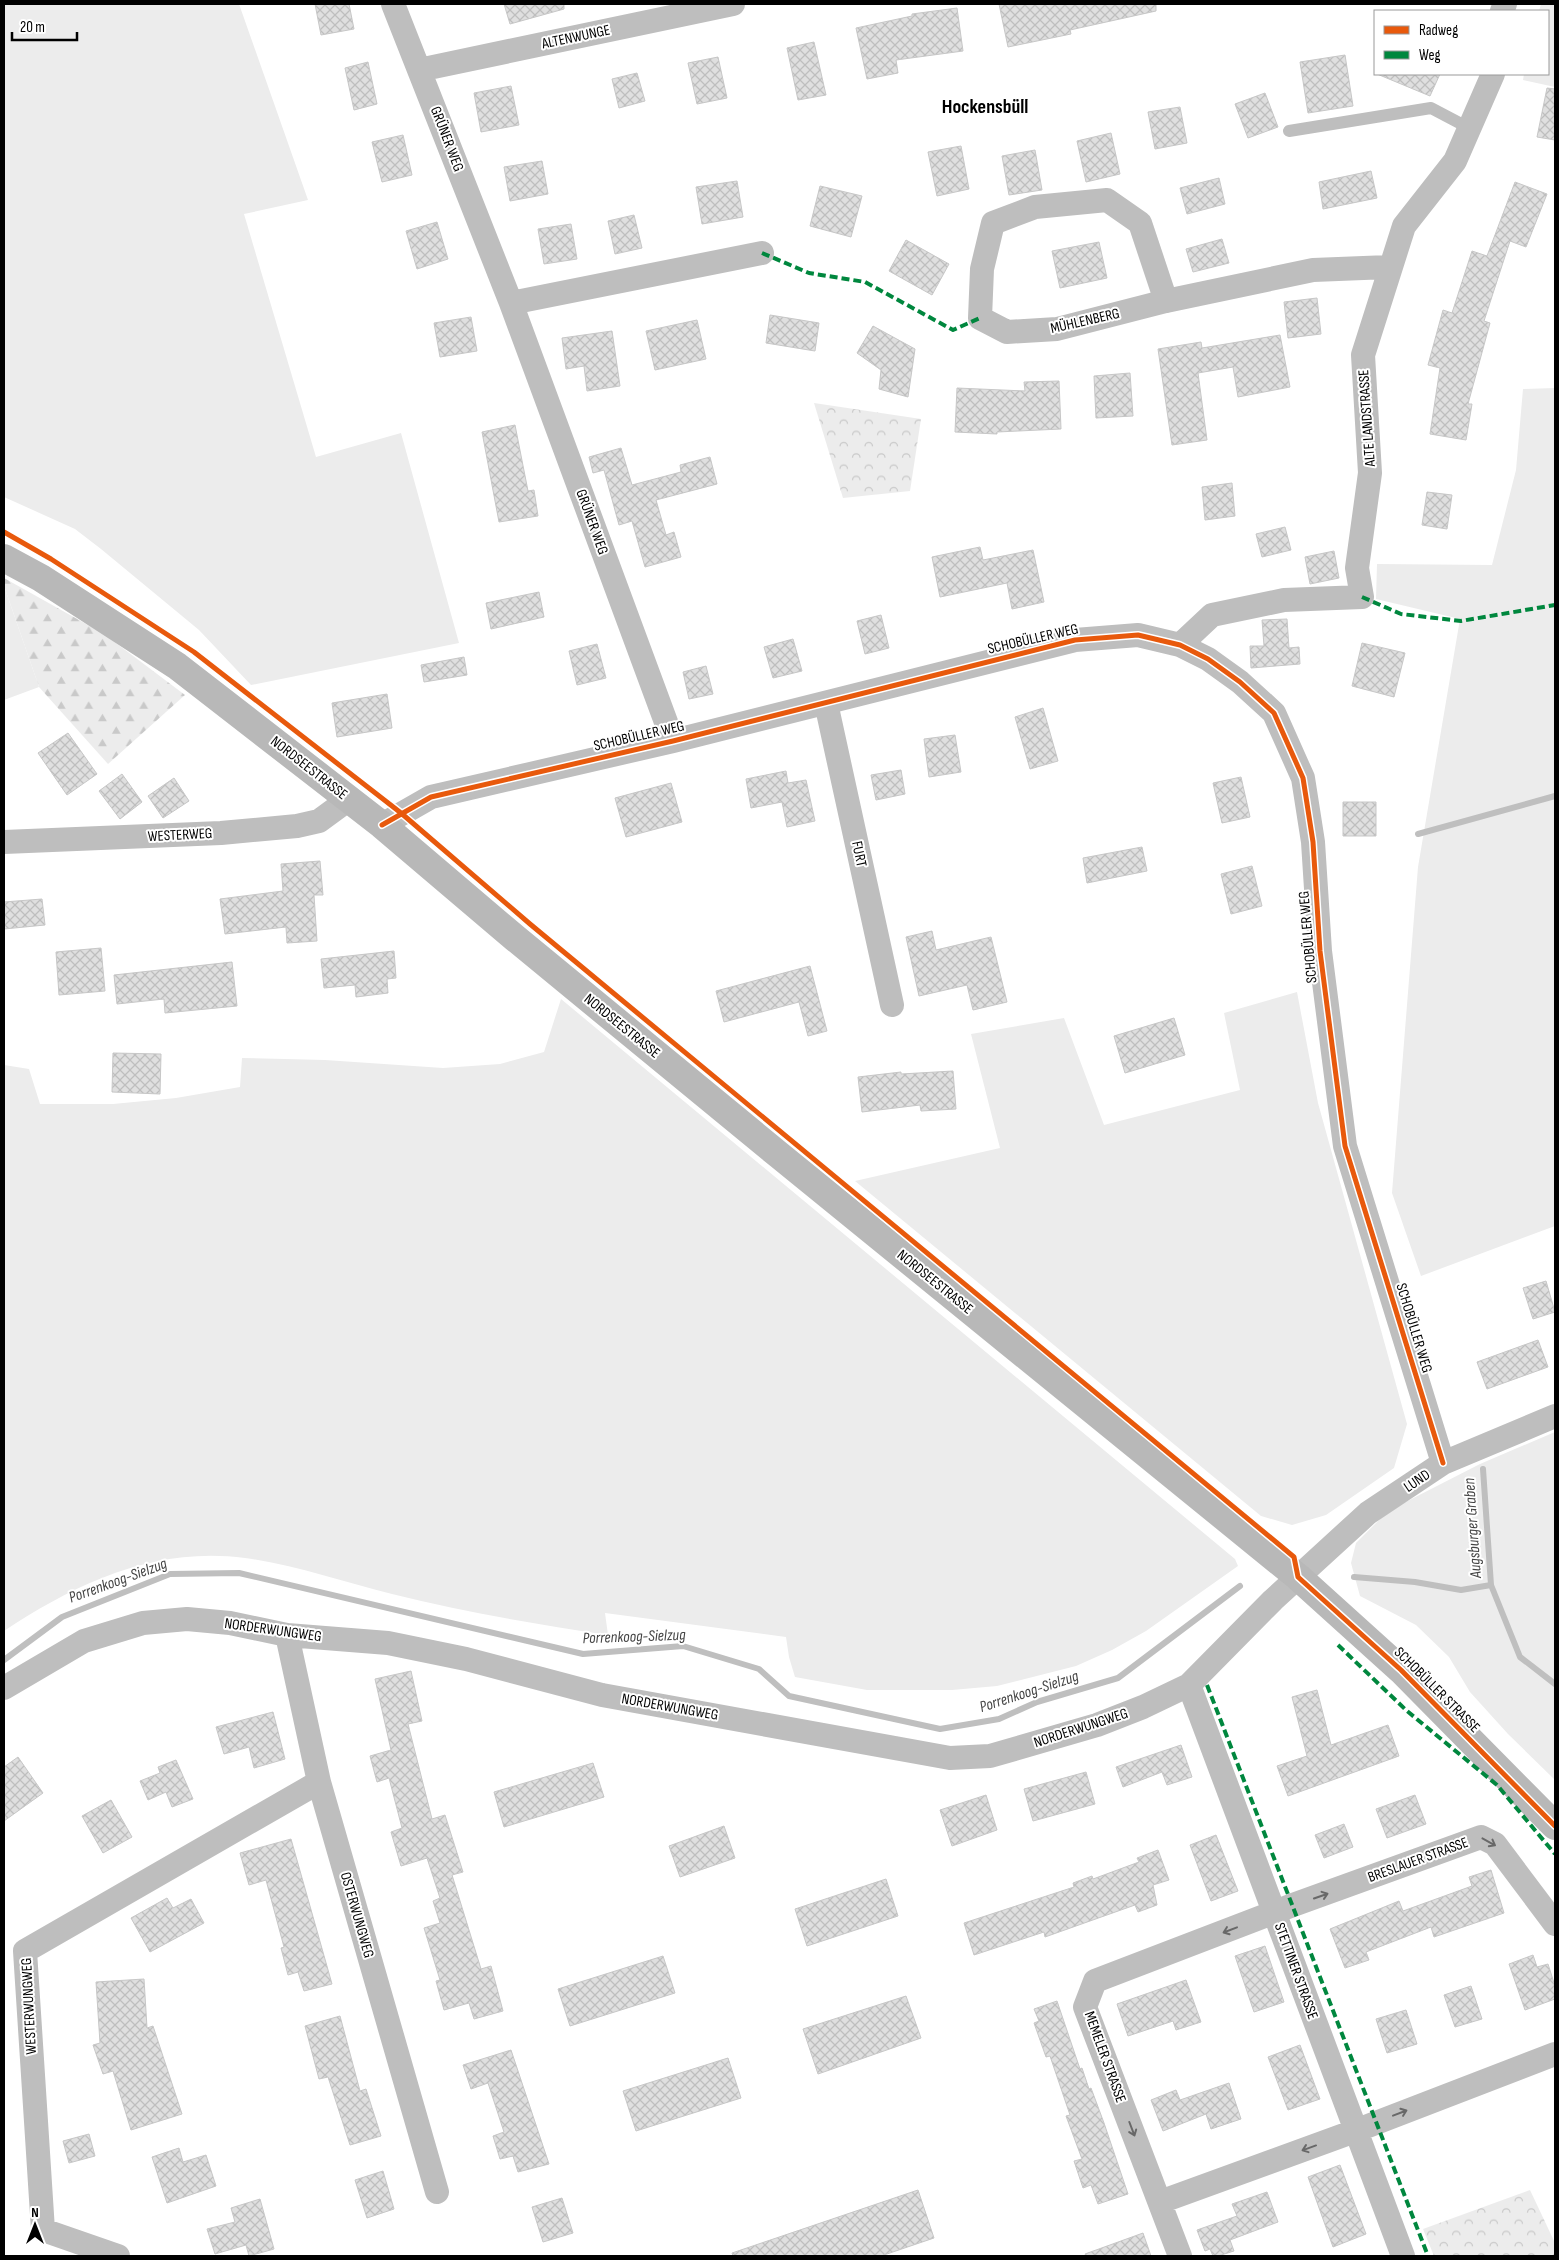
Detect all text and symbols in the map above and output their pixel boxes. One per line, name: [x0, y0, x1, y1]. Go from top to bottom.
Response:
scale bar: [12, 10, 78, 42]
legend: [1374, 10, 1549, 75]
text: 20 m: [20, 18, 45, 37]
street label: ALTENWUNGE: [539, 20, 612, 54]
text: Radweg: [1419, 21, 1458, 40]
text: Weg: [1419, 46, 1441, 65]
district label: Hockensbüll: [942, 95, 1028, 119]
street label: GRÜNER WEG: [426, 104, 468, 174]
street label: MÜHLENBERG: [1049, 304, 1121, 338]
street label: ALTE LANDSTRASSE: [1354, 369, 1380, 468]
street label: GRÜNER WEG: [571, 487, 613, 557]
street label: SCHOBÜLLER WEG: [986, 619, 1080, 659]
street label: SCHOBÜLLER WEG: [592, 716, 686, 756]
street label: NORDSEESTRASSE: [267, 732, 351, 804]
street label: WESTERWEG: [147, 824, 213, 846]
street label: FURT: [847, 839, 871, 869]
street label: SCHOBÜLLER WEG: [1294, 890, 1322, 984]
street label: NORDSEESTRASSE: [580, 990, 664, 1062]
street label: NORDSEESTRASSE: [893, 1246, 977, 1318]
street label: SCHOBÜLLER WEG: [1391, 1281, 1437, 1375]
street label: LUND: [1400, 1465, 1434, 1497]
water label: Augsburger Graben: [1460, 1477, 1486, 1580]
water label: Porrenkoog-Sielzug: [66, 1554, 170, 1608]
street label: NORDERWUNGWEG: [223, 1614, 323, 1646]
water label: Porrenkoog-Sielzug: [582, 1626, 686, 1648]
street label: SCHOBÜLLER STRASSE: [1390, 1643, 1484, 1737]
water label: Porrenkoog-Sielzug: [977, 1667, 1081, 1717]
street label: NORDERWUNGWEG: [620, 1689, 720, 1725]
street label: NORDERWUNGWEG: [1032, 1704, 1130, 1752]
street label: BRESLAUER STRASSE: [1365, 1833, 1471, 1887]
one-way arrow: [1482, 1837, 1497, 1847]
street label: OSTERWUNGWEG: [336, 1870, 378, 1960]
one-way arrow: [1313, 1891, 1328, 1900]
street label: STETTINER STRASSE: [1270, 1920, 1322, 2022]
one-way arrow: [1223, 1926, 1238, 1935]
street label: WESTERWUNGWEG: [17, 1957, 41, 2055]
street label: MEMELER STRASSE: [1080, 2009, 1130, 2105]
one-way arrow: [1392, 2108, 1407, 2117]
one-way arrow: [1128, 2121, 1137, 2136]
one-way arrow: [1302, 2144, 1317, 2153]
north arrow: [10, 2200, 60, 2250]
text: N: [31, 2204, 39, 2221]

